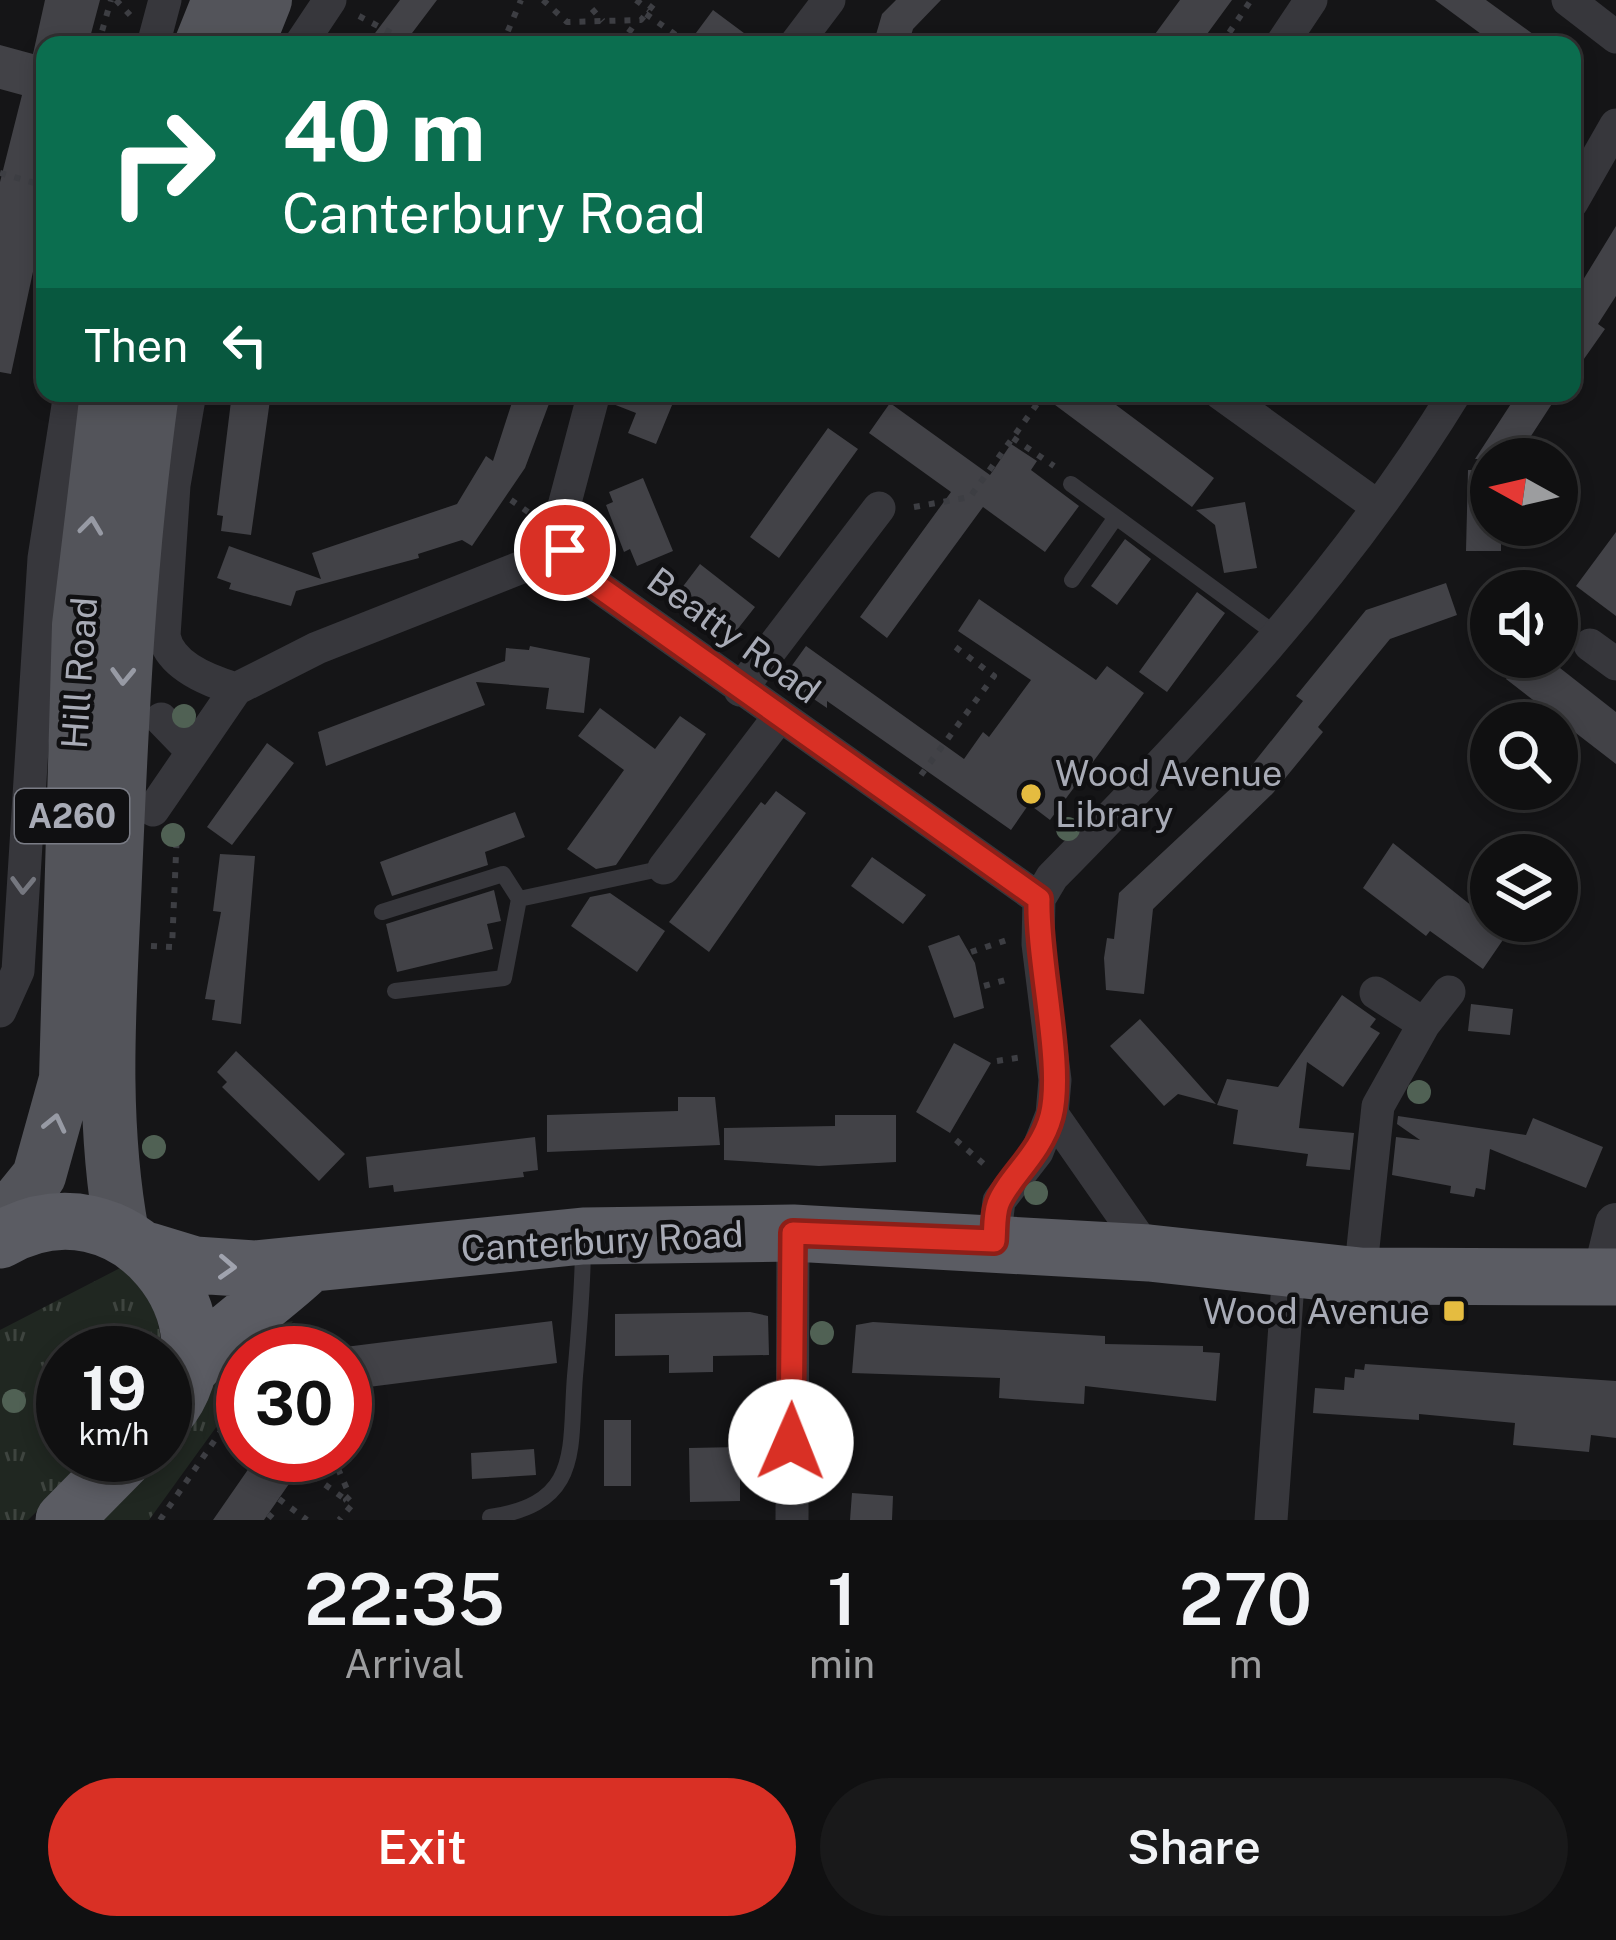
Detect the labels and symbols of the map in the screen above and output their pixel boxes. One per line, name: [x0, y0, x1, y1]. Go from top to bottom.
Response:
north arrow: [1470, 438, 1578, 546]
pin: [514, 499, 616, 601]
one-way arrow: [77, 516, 103, 535]
street label: Beatty Road: [640, 558, 828, 712]
street label: Hill Road: [53, 596, 105, 750]
one-way arrow: [110, 667, 136, 686]
place label: Wood Avenue Library: [1055, 752, 1282, 835]
marker: Wood Avenue Library: [1018, 781, 1044, 807]
road number: A260: [15, 789, 129, 843]
one-way arrow: [10, 876, 36, 895]
one-way arrow: [41, 1114, 66, 1134]
street label: Canterbury Road: [460, 1213, 744, 1269]
one-way arrow: [218, 1254, 237, 1280]
place label: Wood Avenue: [1203, 1290, 1430, 1332]
marker: Wood Avenue: [1441, 1298, 1467, 1324]
speed limit sign: 30: [216, 1326, 372, 1482]
position arrow: [728, 1379, 854, 1505]

